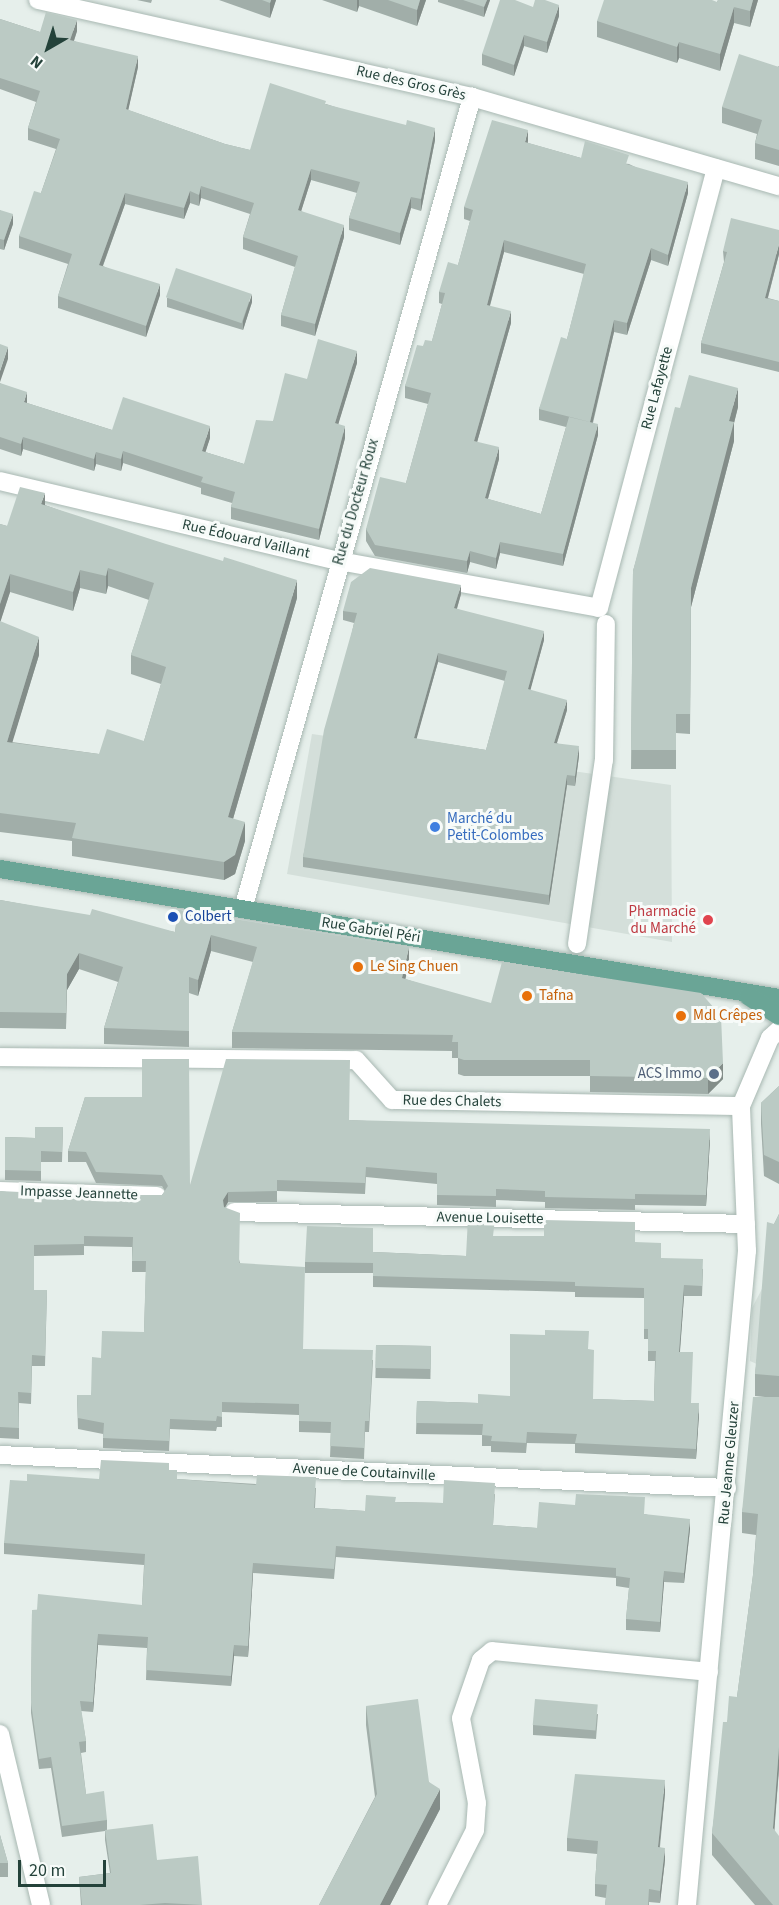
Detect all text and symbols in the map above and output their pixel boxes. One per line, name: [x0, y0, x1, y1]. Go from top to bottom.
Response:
north arrow: [18, 18, 78, 78]
text: N: [26, 50, 48, 74]
street label: Rue des Gros Grès: [354, 62, 468, 104]
street label: Rue Lafayette: [637, 345, 677, 431]
street label: Rue du Docteur Roux: [329, 437, 383, 567]
street label: Rue Édouard Vaillant: [180, 516, 312, 562]
place label: Marché du Petit-Colombes: [447, 809, 544, 844]
marker: Marché du Petit-Colombes: [428, 820, 442, 834]
place label: Pharmacie du Marché: [629, 902, 696, 937]
place label: Colbert: [185, 908, 232, 926]
marker: Colbert: [166, 910, 180, 924]
street label: Rue Gabriel Péri: [320, 913, 422, 947]
marker: Pharmacie du Marché: [701, 913, 715, 927]
place label: Le Sing Chuen: [370, 958, 459, 976]
marker: Le Sing Chuen: [351, 960, 365, 974]
place label: Tafna: [539, 987, 574, 1005]
marker: Tafna: [520, 989, 534, 1003]
place label: Mdl Crêpes: [693, 1007, 762, 1025]
marker: Mdl Crêpes: [674, 1009, 688, 1023]
place label: ACS Immo: [638, 1065, 702, 1083]
marker: ACS Immo: [707, 1067, 721, 1081]
street label: Rue des Chalets: [402, 1091, 502, 1111]
street label: Impasse Jeannette: [20, 1182, 138, 1204]
street label: Avenue Louisette: [436, 1208, 544, 1228]
street label: Rue Jeanne Gleuzer: [715, 1401, 743, 1525]
street label: Avenue de Coutainville: [292, 1459, 436, 1485]
scale bar: [21, 1848, 110, 1886]
text: 20 m: [29, 1858, 65, 1883]

